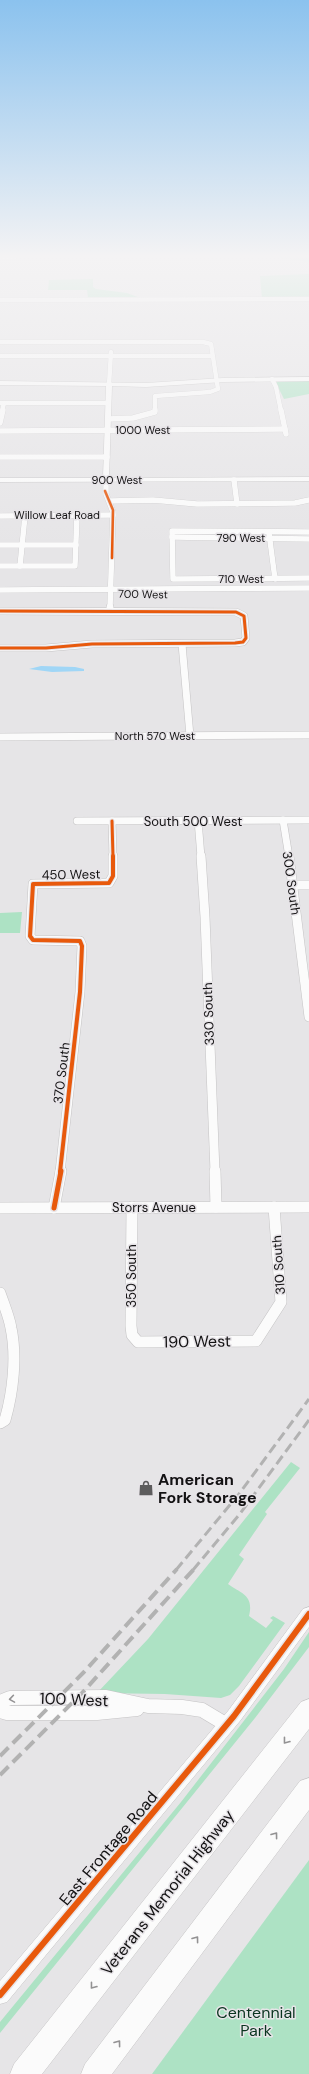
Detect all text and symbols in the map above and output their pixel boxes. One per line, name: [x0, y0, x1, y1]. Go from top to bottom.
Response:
street label: 1000 West: [116, 423, 170, 437]
street label: 900 West: [92, 473, 142, 487]
street label: Willow Leaf Road: [14, 508, 100, 522]
street label: 790 West: [217, 531, 265, 545]
street label: 710 West: [218, 572, 264, 586]
street label: 700 West: [118, 587, 168, 601]
street label: North 570 West: [115, 729, 195, 743]
street label: South 500 West: [144, 813, 242, 830]
street label: 300 South: [279, 850, 304, 916]
street label: 450 West: [41, 865, 101, 884]
street label: 330 South: [199, 982, 218, 1046]
street label: 370 South: [49, 1041, 74, 1105]
street label: Storrs Avenue: [112, 1199, 196, 1216]
street label: 310 South: [268, 1235, 289, 1295]
street label: 350 South: [123, 1244, 140, 1308]
street label: 190 West: [163, 1330, 231, 1353]
place label: American Fork Storage: [158, 1469, 257, 1508]
shop icon: American Fork Storage: [137, 1479, 155, 1497]
street label: 100 West: [39, 1688, 109, 1711]
one-way arrow: [9, 1694, 15, 1703]
one-way arrow: [283, 1736, 290, 1743]
street label: East Frontage Road: [54, 1787, 162, 1910]
street label: Veterans Memorial Highway: [96, 1805, 239, 1979]
one-way arrow: [270, 1833, 277, 1840]
one-way arrow: [192, 1937, 199, 1944]
one-way arrow: [91, 1982, 98, 1989]
park label: Centennial Park: [216, 2002, 296, 2041]
one-way arrow: [113, 2040, 120, 2047]

